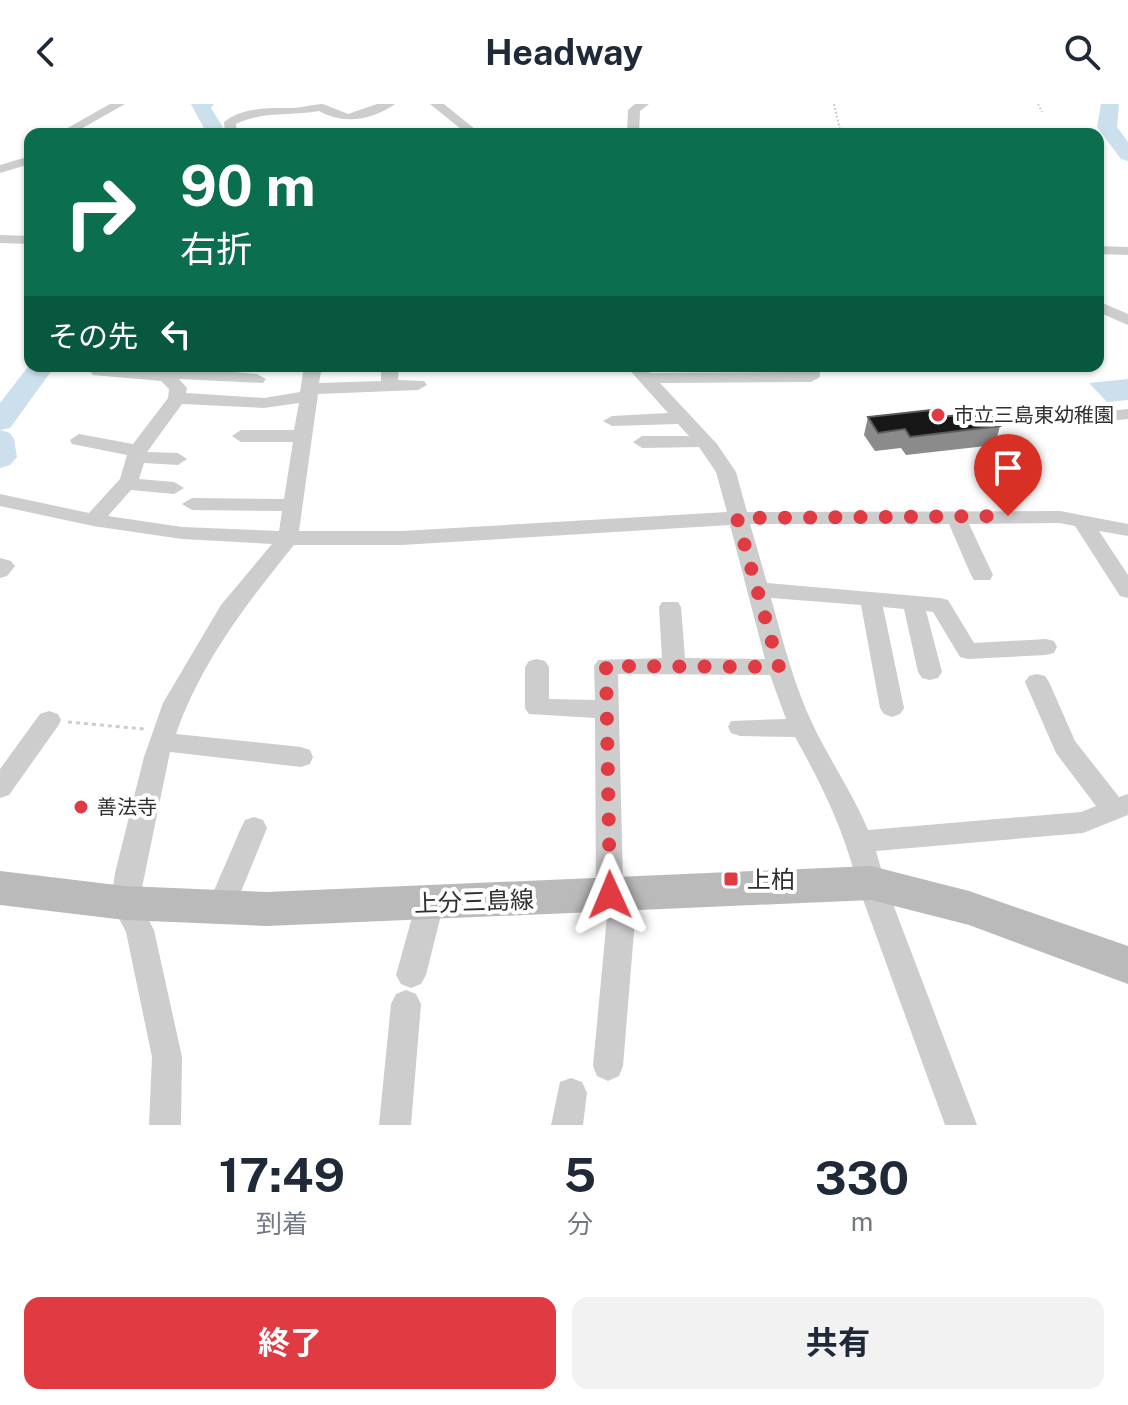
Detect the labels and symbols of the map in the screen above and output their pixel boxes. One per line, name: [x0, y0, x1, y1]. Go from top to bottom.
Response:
place label: 市立三島東幼稚園: [954, 403, 1114, 427]
marker: 市立三島東幼稚園: [929, 406, 947, 424]
pin: [974, 434, 1042, 516]
place label: 善法寺: [97, 795, 157, 819]
marker: 善法寺: [72, 798, 90, 816]
position arrow: [568, 853, 652, 937]
place label: 上柏: [747, 865, 795, 893]
marker: 上柏: [722, 870, 740, 888]
street label: 上分三島線: [414, 885, 534, 917]

